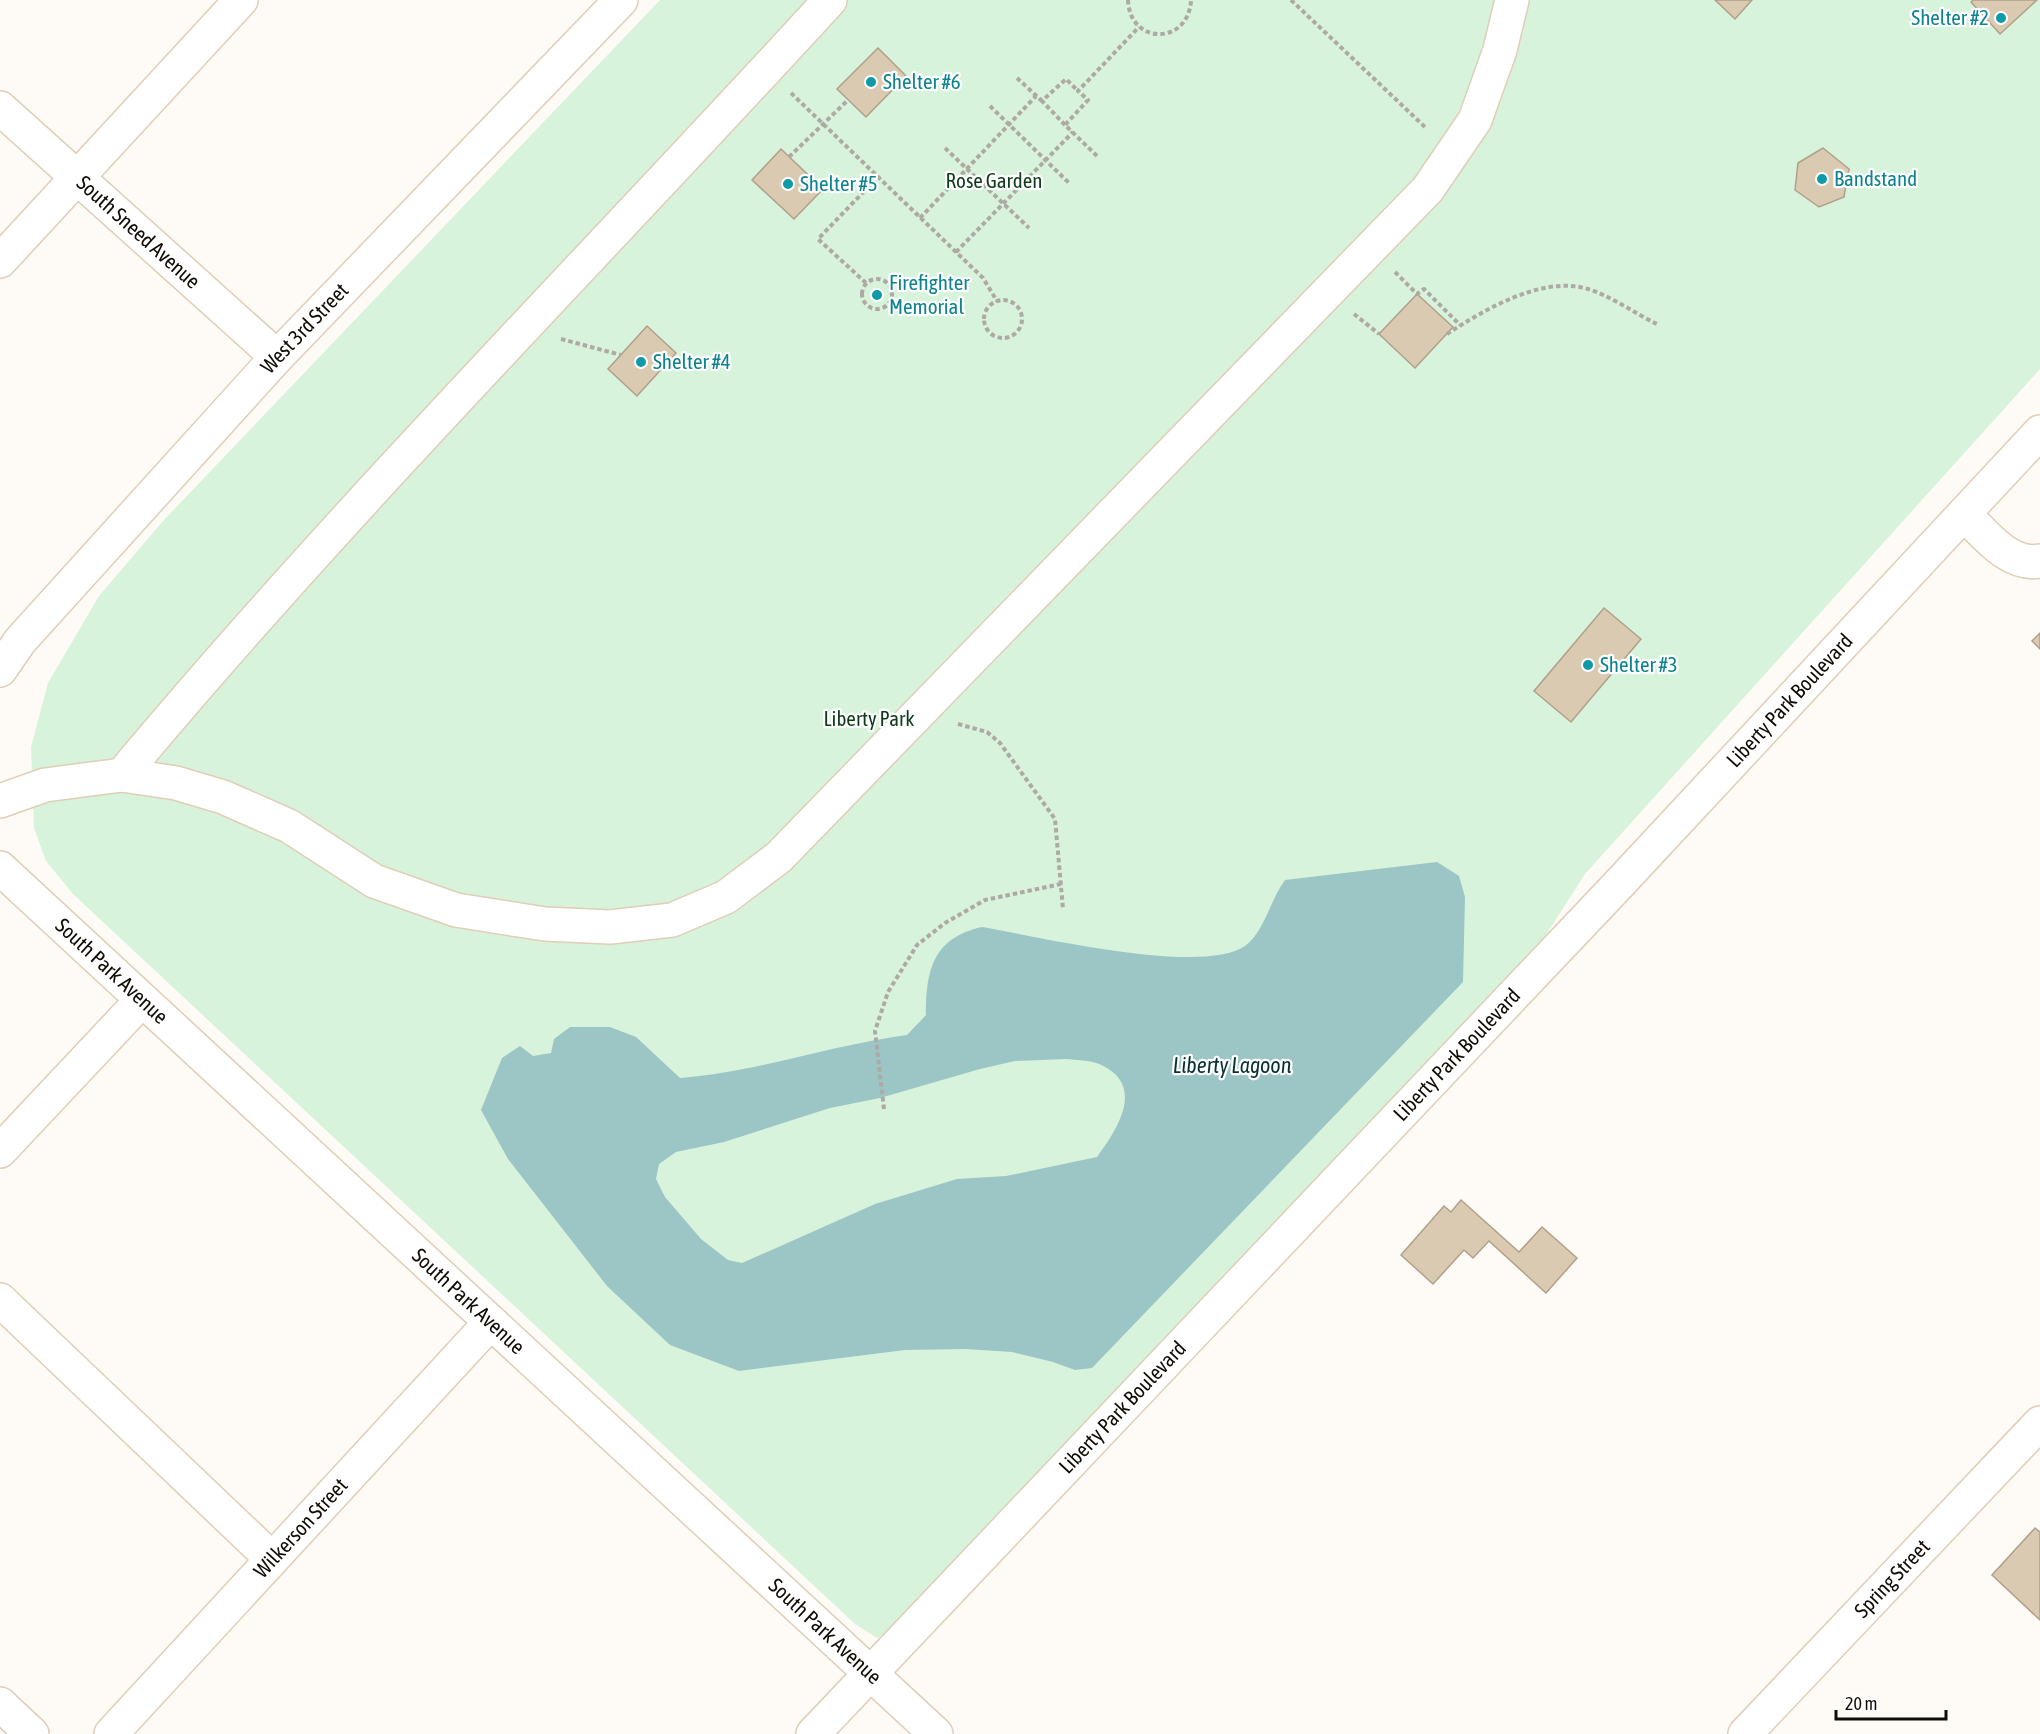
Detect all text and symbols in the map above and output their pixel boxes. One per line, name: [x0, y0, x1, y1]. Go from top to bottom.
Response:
place label: Shelter #2: [1911, 5, 1989, 29]
marker: Shelter #2: [1994, 11, 2008, 25]
place label: Shelter #6: [883, 69, 961, 93]
marker: Shelter #6: [864, 75, 878, 89]
place label: Bandstand: [1834, 166, 1917, 190]
park label: Rose Garden: [946, 168, 1042, 192]
street label: South Sneed Avenue: [73, 170, 205, 293]
place label: Shelter #5: [800, 171, 878, 195]
marker: Bandstand: [1815, 172, 1829, 186]
marker: Shelter #5: [781, 177, 795, 191]
place label: Firefighter Memorial: [889, 270, 970, 318]
street label: West 3rd Street: [255, 278, 353, 378]
marker: Firefighter Memorial: [870, 288, 884, 302]
place label: Shelter #4: [653, 349, 731, 373]
marker: Shelter #4: [634, 355, 648, 369]
street label: Liberty Park Boulevard: [1721, 628, 1857, 771]
place label: Shelter #3: [1600, 652, 1678, 676]
marker: Shelter #3: [1581, 658, 1595, 672]
park label: Liberty Park: [823, 706, 915, 730]
street label: South Park Avenue: [51, 913, 173, 1028]
street label: Liberty Park Boulevard: [1388, 983, 1525, 1125]
water label: Liberty Lagoon: [1173, 1052, 1292, 1078]
street label: South Park Avenue: [408, 1243, 530, 1358]
street label: Liberty Park Boulevard: [1054, 1336, 1190, 1478]
street label: Wilkerson Street: [248, 1473, 352, 1582]
street label: Spring Street: [1849, 1534, 1934, 1622]
street label: South Park Avenue: [765, 1573, 887, 1688]
scale bar: [1836, 1683, 1946, 1721]
text: 20 m: [1845, 1693, 1877, 1714]

